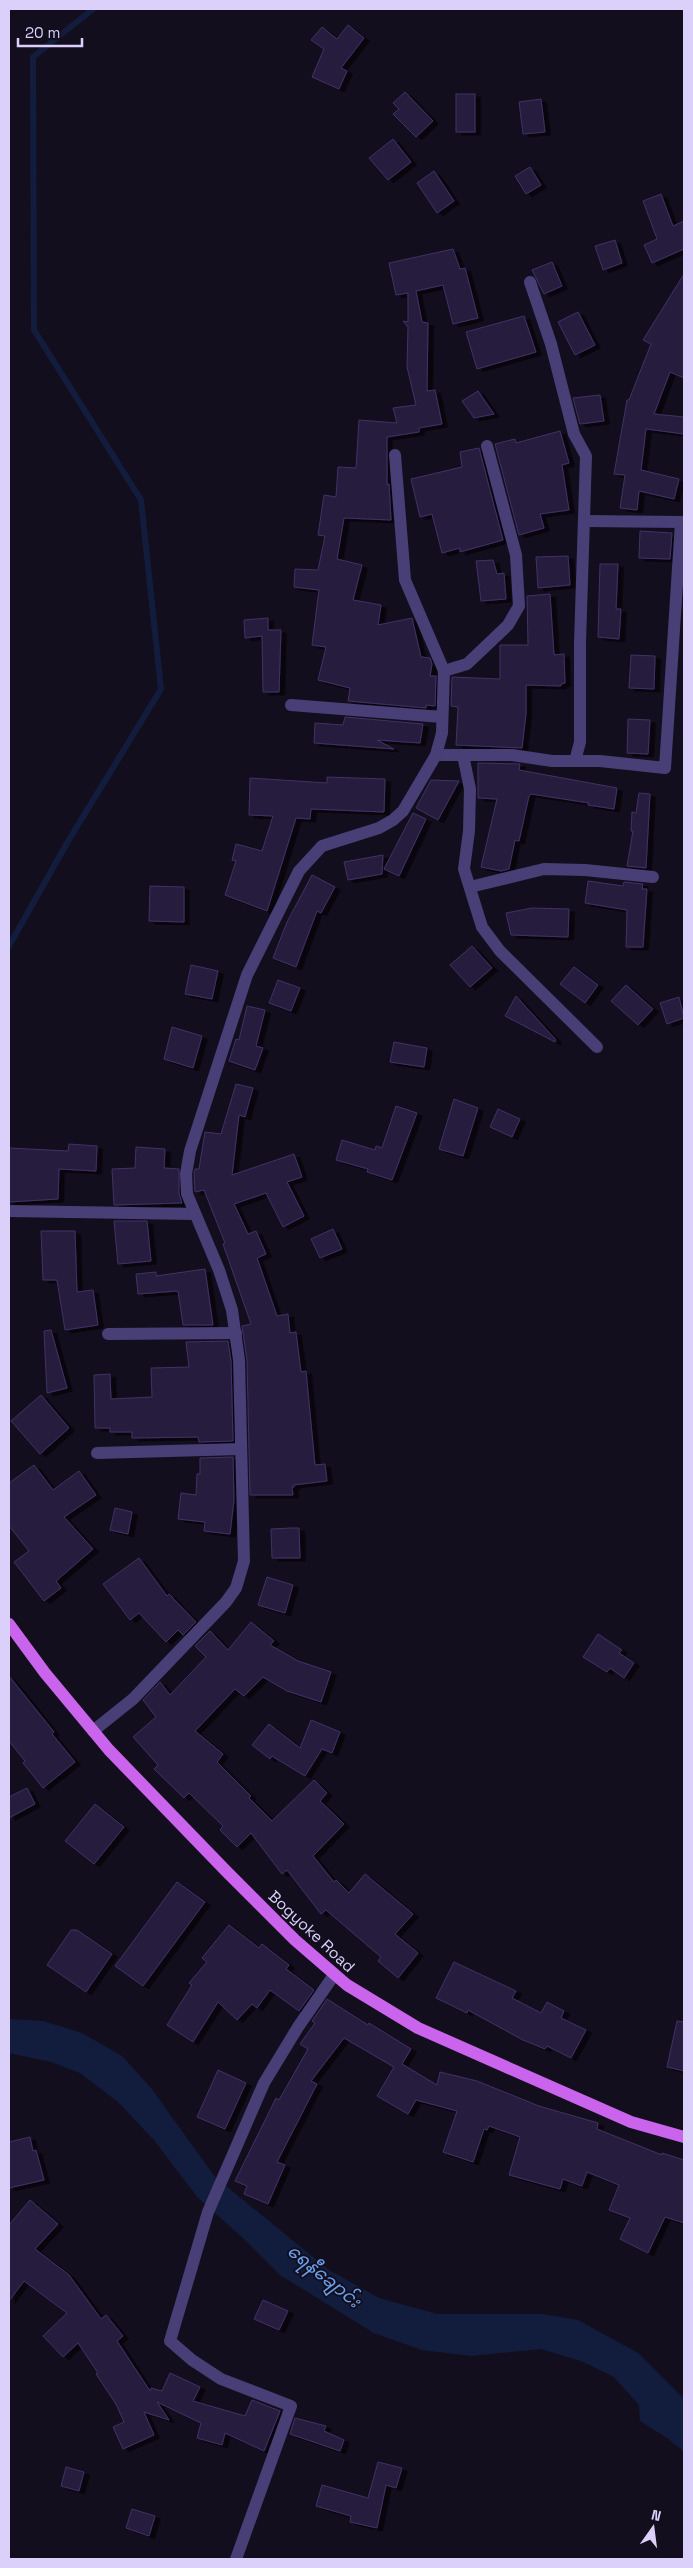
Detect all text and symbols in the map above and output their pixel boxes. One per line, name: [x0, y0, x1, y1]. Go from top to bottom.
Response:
scale bar: [18, 15, 81, 47]
text: 20 m: [25, 23, 60, 42]
street label: Bogyoke Road: [264, 1886, 360, 1977]
water label: ရေနီချောင်း: [280, 2238, 368, 2316]
north arrow: [628, 2503, 678, 2553]
text: N: [649, 2506, 663, 2525]

